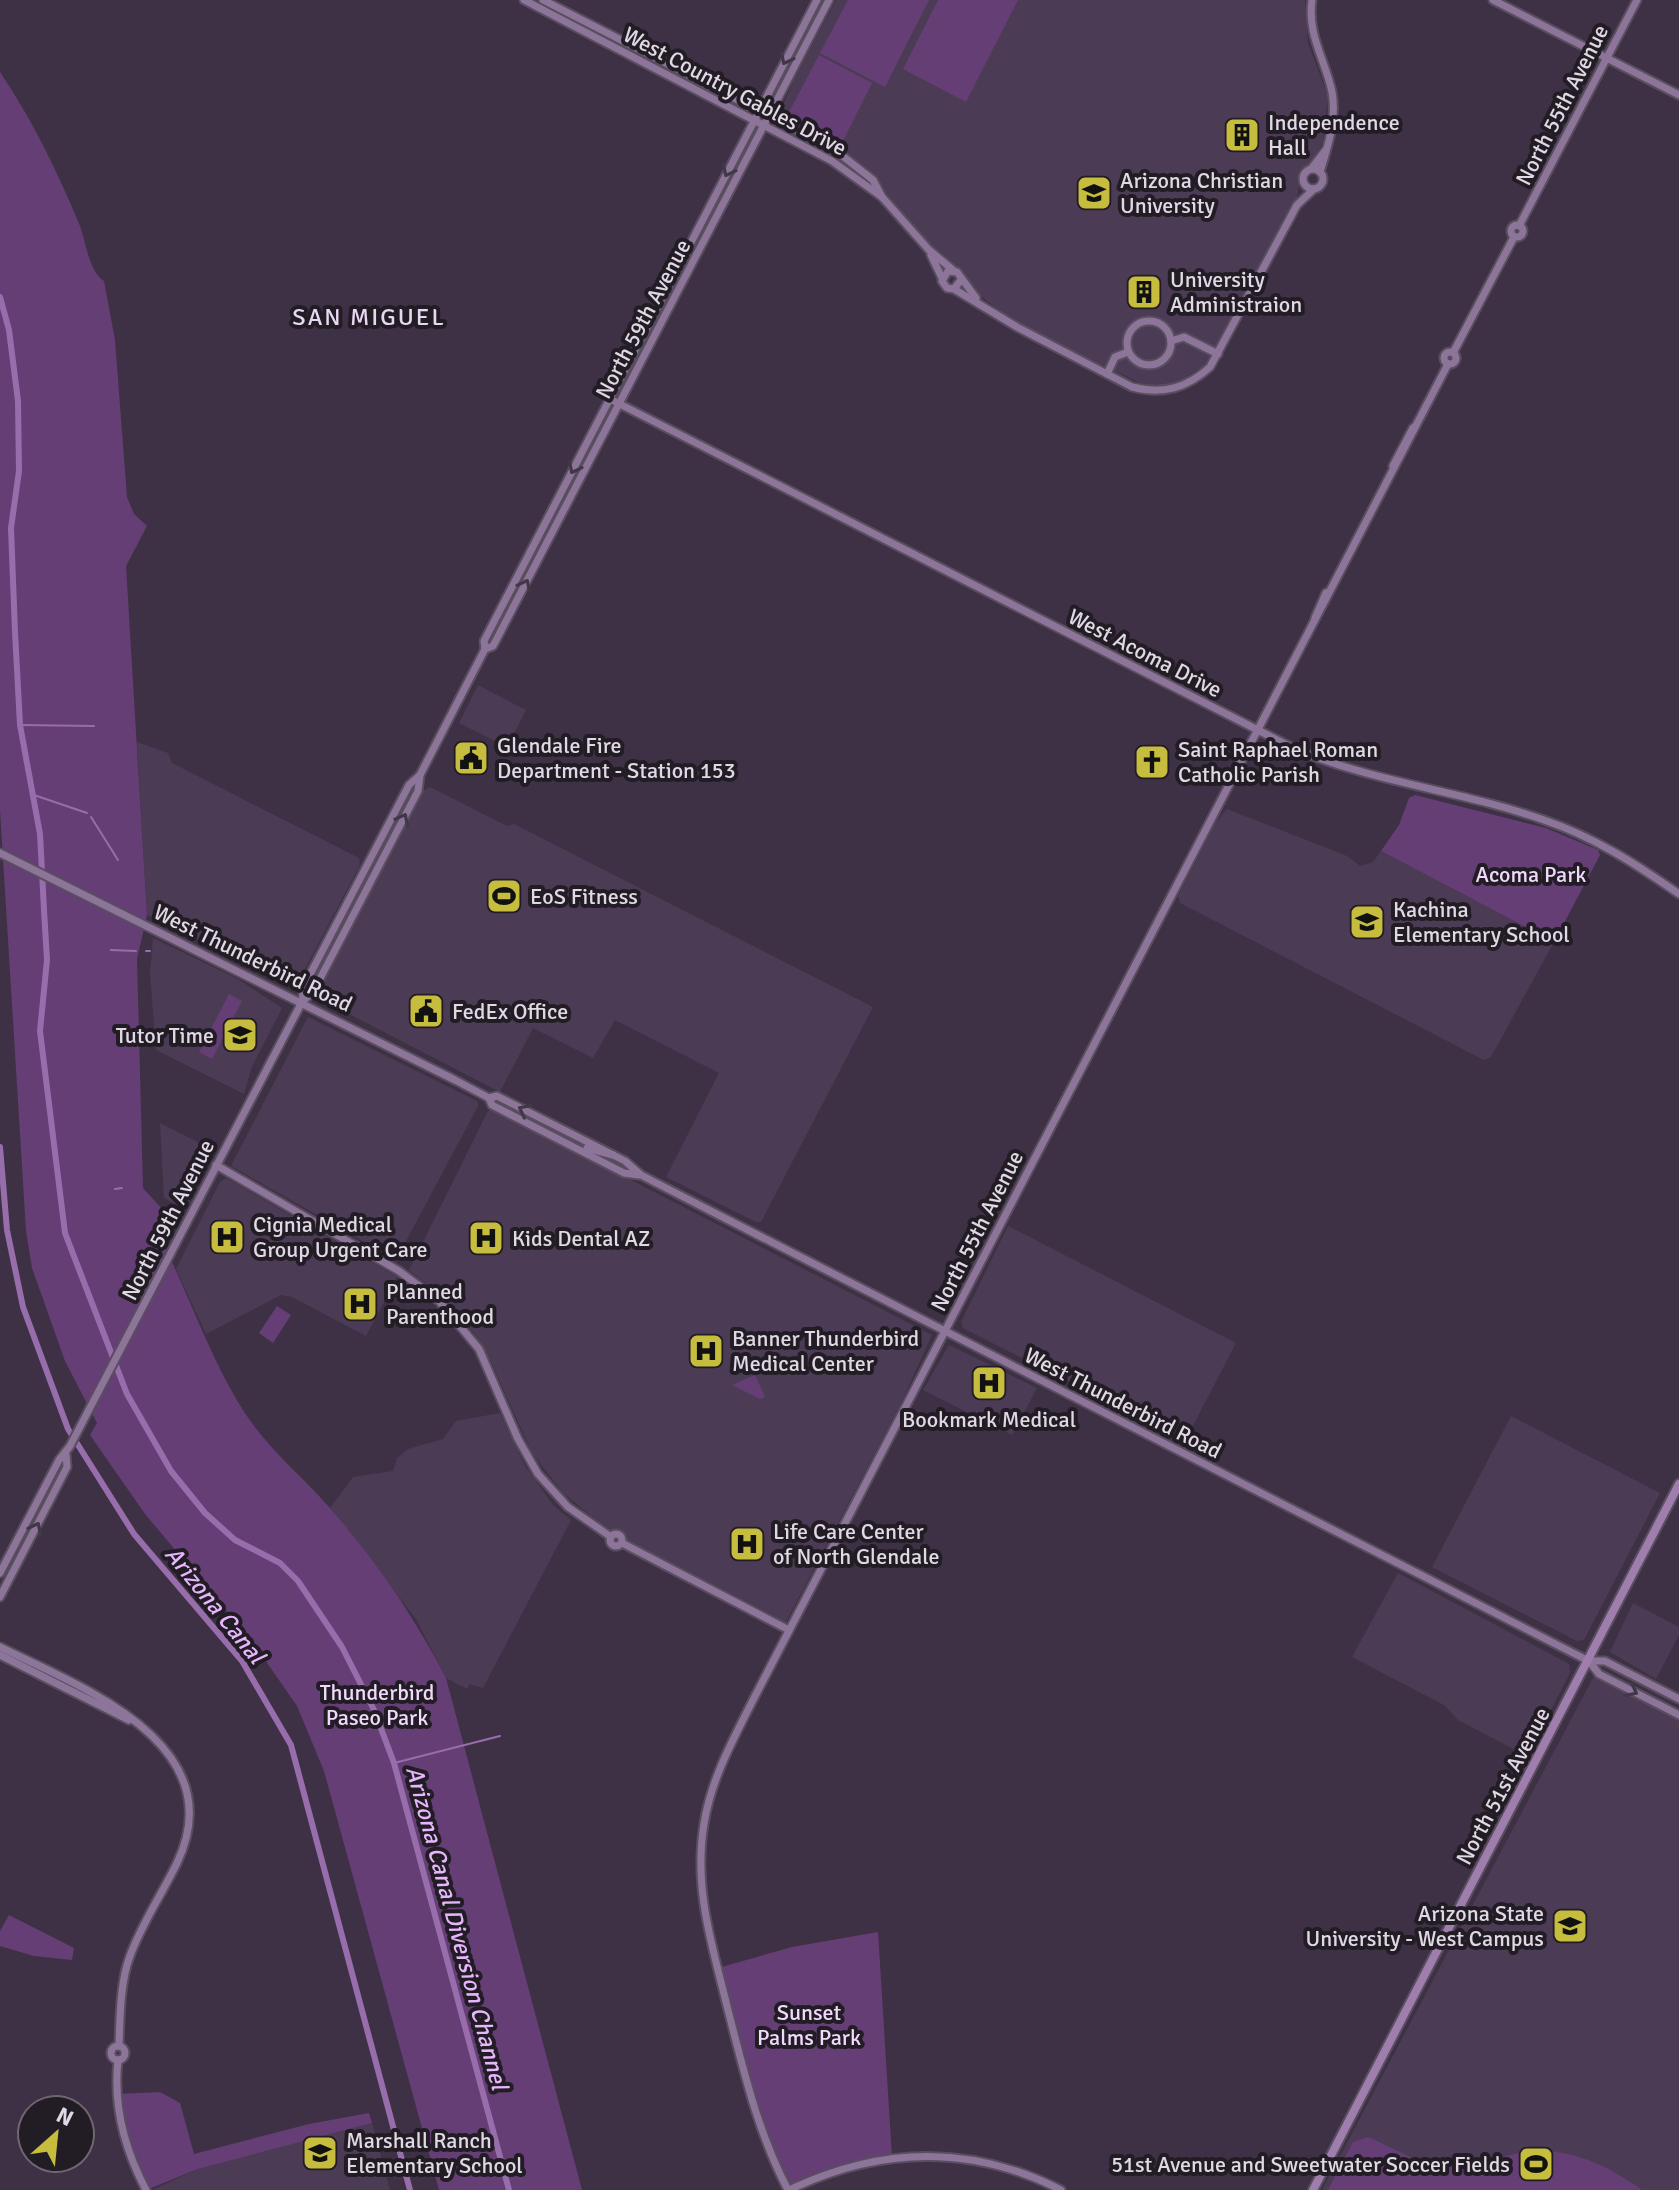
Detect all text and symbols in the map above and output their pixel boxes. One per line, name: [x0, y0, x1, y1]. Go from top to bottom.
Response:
street label: North 55th Avenue: [1510, 20, 1614, 190]
street label: West Country Gables Drive: [619, 21, 851, 161]
one-way arrow: [781, 50, 796, 65]
place label: Independence Hall: [1268, 109, 1400, 161]
building icon: Independence Hall: [1223, 116, 1261, 154]
one-way arrow: [722, 163, 738, 177]
place label: Arizona Christian University: [1120, 167, 1283, 219]
school or university icon: Arizona Christian University: [1075, 174, 1113, 212]
street label: North 59th Avenue: [590, 235, 696, 403]
place label: University Administraion: [1170, 266, 1302, 318]
building icon: University Administraion: [1125, 273, 1163, 311]
district label: SAN MIGUEL: [292, 302, 446, 332]
one-way arrow: [568, 460, 583, 475]
one-way arrow: [516, 578, 531, 593]
street label: West Acoma Drive: [1064, 603, 1226, 703]
place label: Glendale Fire Department - Station 153: [497, 732, 736, 784]
place label: Saint Raphael Roman Catholic Parish: [1178, 736, 1378, 788]
public building icon: Glendale Fire Department - Station 153: [452, 739, 490, 777]
church icon: Saint Raphael Roman Catholic Parish: [1133, 743, 1171, 781]
one-way arrow: [393, 813, 408, 828]
park label: Acoma Park: [1476, 861, 1586, 888]
sports icon: EoS Fitness: [485, 877, 523, 915]
place label: EoS Fitness: [530, 883, 638, 910]
place label: Kachina Elementary School: [1393, 896, 1570, 948]
street label: West Thunderbird Road: [149, 898, 357, 1018]
school or university icon: Kachina Elementary School: [1348, 903, 1386, 941]
public building icon: FedEx Office: [407, 992, 445, 1030]
place label: FedEx Office: [452, 998, 568, 1025]
school or university icon: Tutor Time: [221, 1016, 259, 1054]
place label: Tutor Time: [116, 1022, 214, 1049]
one-way arrow: [518, 1104, 533, 1120]
street label: North 59th Avenue: [116, 1135, 220, 1305]
street label: North 55th Avenue: [925, 1146, 1029, 1316]
place label: Cignia Medical Group Urgent Care: [253, 1211, 428, 1263]
hospital icon: Cignia Medical Group Urgent Care: [208, 1218, 246, 1256]
hospital icon: Kids Dental AZ: [467, 1219, 505, 1257]
place label: Kids Dental AZ: [512, 1225, 650, 1252]
place label: Planned Parenthood: [386, 1278, 494, 1330]
hospital icon: Planned Parenthood: [341, 1285, 379, 1323]
place label: Banner Thunderbird Medical Center: [732, 1325, 919, 1377]
hospital icon: Banner Thunderbird Medical Center: [687, 1332, 725, 1370]
street label: West Thunderbird Road: [1020, 1342, 1226, 1464]
hospital icon: Bookmark Medical: [970, 1364, 1008, 1402]
place label: Bookmark Medical: [902, 1406, 1076, 1433]
place label: Life Care Center of North Glendale: [773, 1518, 939, 1570]
one-way arrow: [26, 1521, 41, 1536]
hospital icon: Life Care Center of North Glendale: [728, 1525, 766, 1563]
water label: Arizona Canal: [158, 1540, 273, 1671]
park label: Thunderbird Paseo Park: [320, 1679, 434, 1731]
one-way arrow: [1623, 1681, 1638, 1696]
street label: North 51st Avenue: [1450, 1703, 1556, 1869]
water label: Arizona Canal Diversion Channel: [399, 1763, 515, 2095]
place label: Arizona State University - West Campus: [1306, 1900, 1544, 1952]
school or university icon: Arizona State University - West Campus: [1551, 1907, 1589, 1945]
park label: Sunset Palms Park: [757, 1999, 861, 2051]
north arrow: [16, 2094, 96, 2174]
text: N: [52, 2101, 78, 2132]
place label: Marshall Ranch Elementary School: [346, 2127, 523, 2179]
school or university icon: Marshall Ranch Elementary School: [301, 2134, 339, 2172]
sports icon: 51st Avenue and Sweetwater Soccer Fields: [1517, 2145, 1555, 2183]
place label: 51st Avenue and Sweetwater Soccer Fields: [1111, 2151, 1510, 2178]

